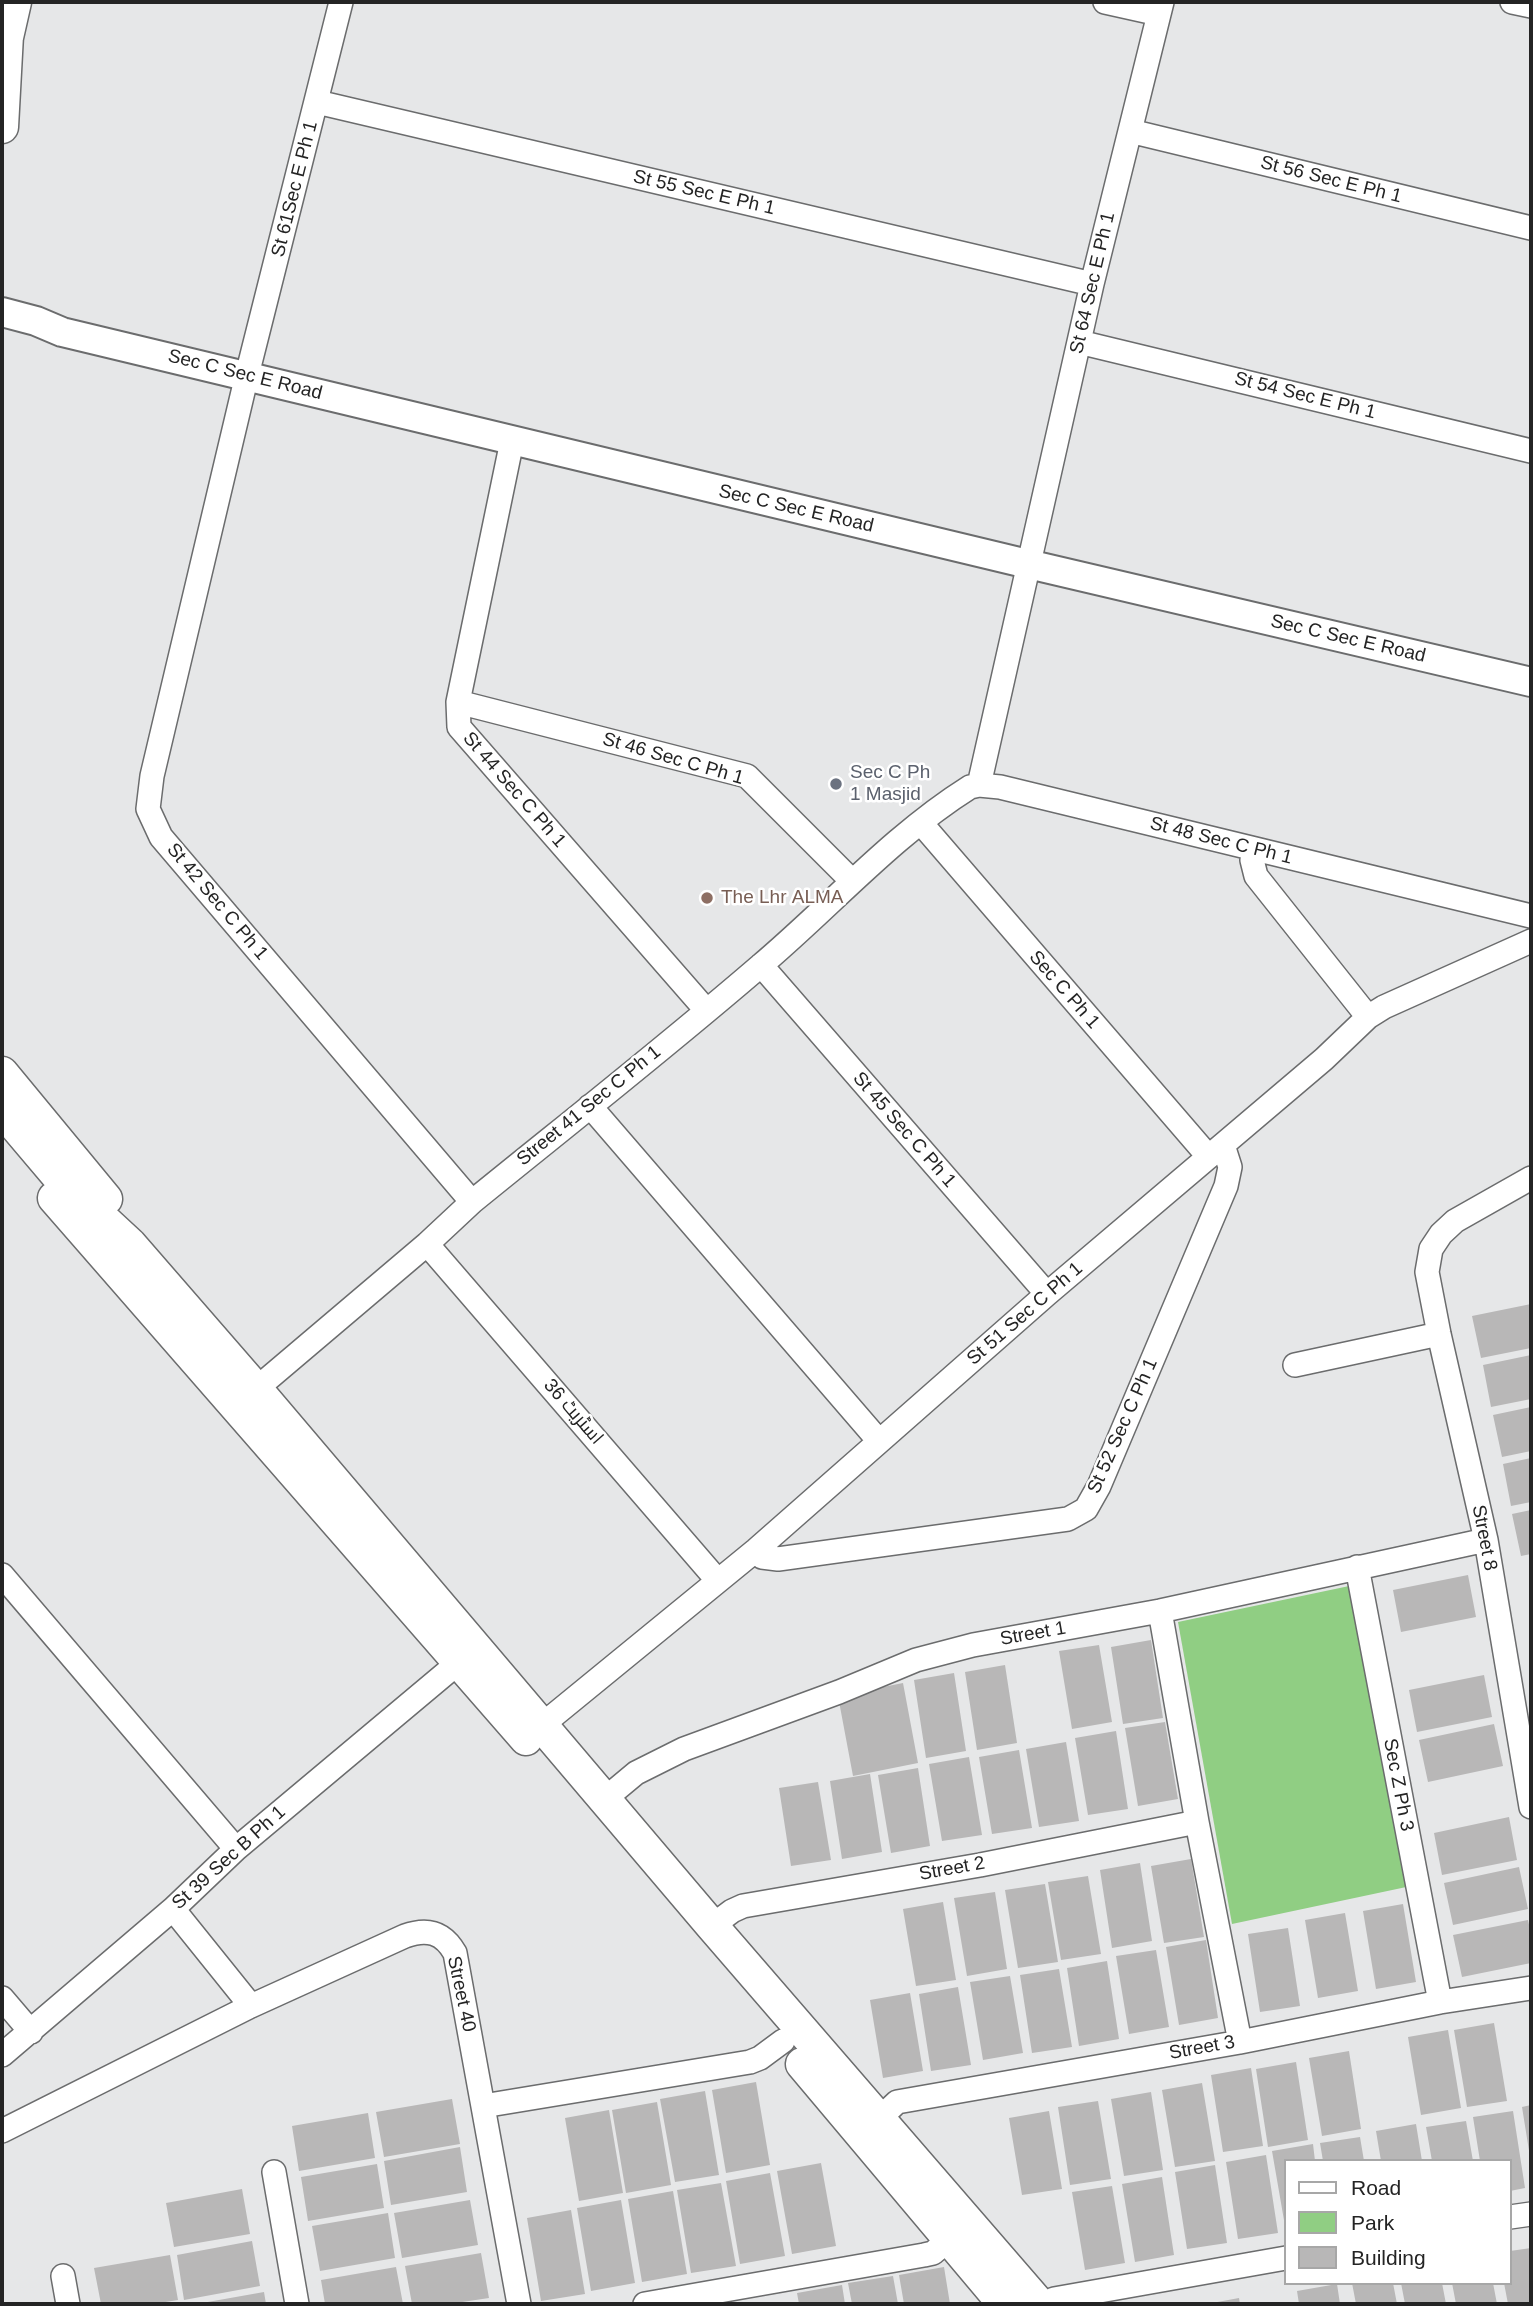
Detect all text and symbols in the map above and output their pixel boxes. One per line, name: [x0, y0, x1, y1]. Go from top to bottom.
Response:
street label: St 61Sec E Ph 1: [267, 119, 323, 259]
street label: St 56 Sec E Ph 1: [1258, 151, 1404, 209]
street label: St 55 Sec E Ph 1: [631, 166, 777, 220]
street label: St 64 Sec E Ph 1: [1066, 210, 1120, 356]
street label: Sec C Sec E Road: [165, 345, 325, 405]
street label: St 54 Sec E Ph 1: [1232, 367, 1378, 425]
street label: Sec C Sec E Road: [716, 480, 876, 538]
street label: Sec C Sec E Road: [1268, 610, 1428, 668]
street label: St 44 Sec C Ph 1: [458, 728, 570, 852]
street label: St 46 Sec C Ph 1: [600, 728, 746, 790]
place label: Sec C Ph 1 Masjid: [850, 762, 930, 806]
marker: Sec C Ph 1 Masjid: [828, 776, 844, 792]
street label: St 48 Sec C Ph 1: [1148, 812, 1294, 870]
street label: St 42 Sec C Ph 1: [161, 839, 273, 965]
place label: The Lhr ALMA: [721, 887, 843, 909]
marker: The Lhr ALMA: [699, 890, 715, 906]
street label: Sec C Ph 1: [1024, 946, 1104, 1034]
street label: Street 41 Sec C Ph 1: [512, 1041, 666, 1171]
street label: St 45 Sec C Ph 1: [848, 1068, 960, 1192]
street label: St 51 Sec C Ph 1: [963, 1258, 1087, 1370]
street label: St 52 Sec C Ph 1: [1083, 1355, 1163, 1497]
street label: اسٹریٹ 36: [538, 1375, 608, 1449]
street label: Street 8: [1466, 1503, 1502, 1573]
street label: Street 1: [998, 1617, 1068, 1651]
street label: Sec Z Ph 3: [1378, 1737, 1418, 1833]
street label: St 39 Sec B Ph 1: [168, 1801, 290, 1915]
street label: Street 2: [917, 1852, 987, 1886]
street label: Street 40: [442, 1954, 480, 2034]
street label: Street 3: [1167, 2031, 1237, 2065]
legend: [1284, 2159, 1512, 2285]
text: Road: [1351, 2176, 1401, 2199]
text: Park: [1351, 2211, 1394, 2234]
text: Building: [1351, 2246, 1426, 2269]

